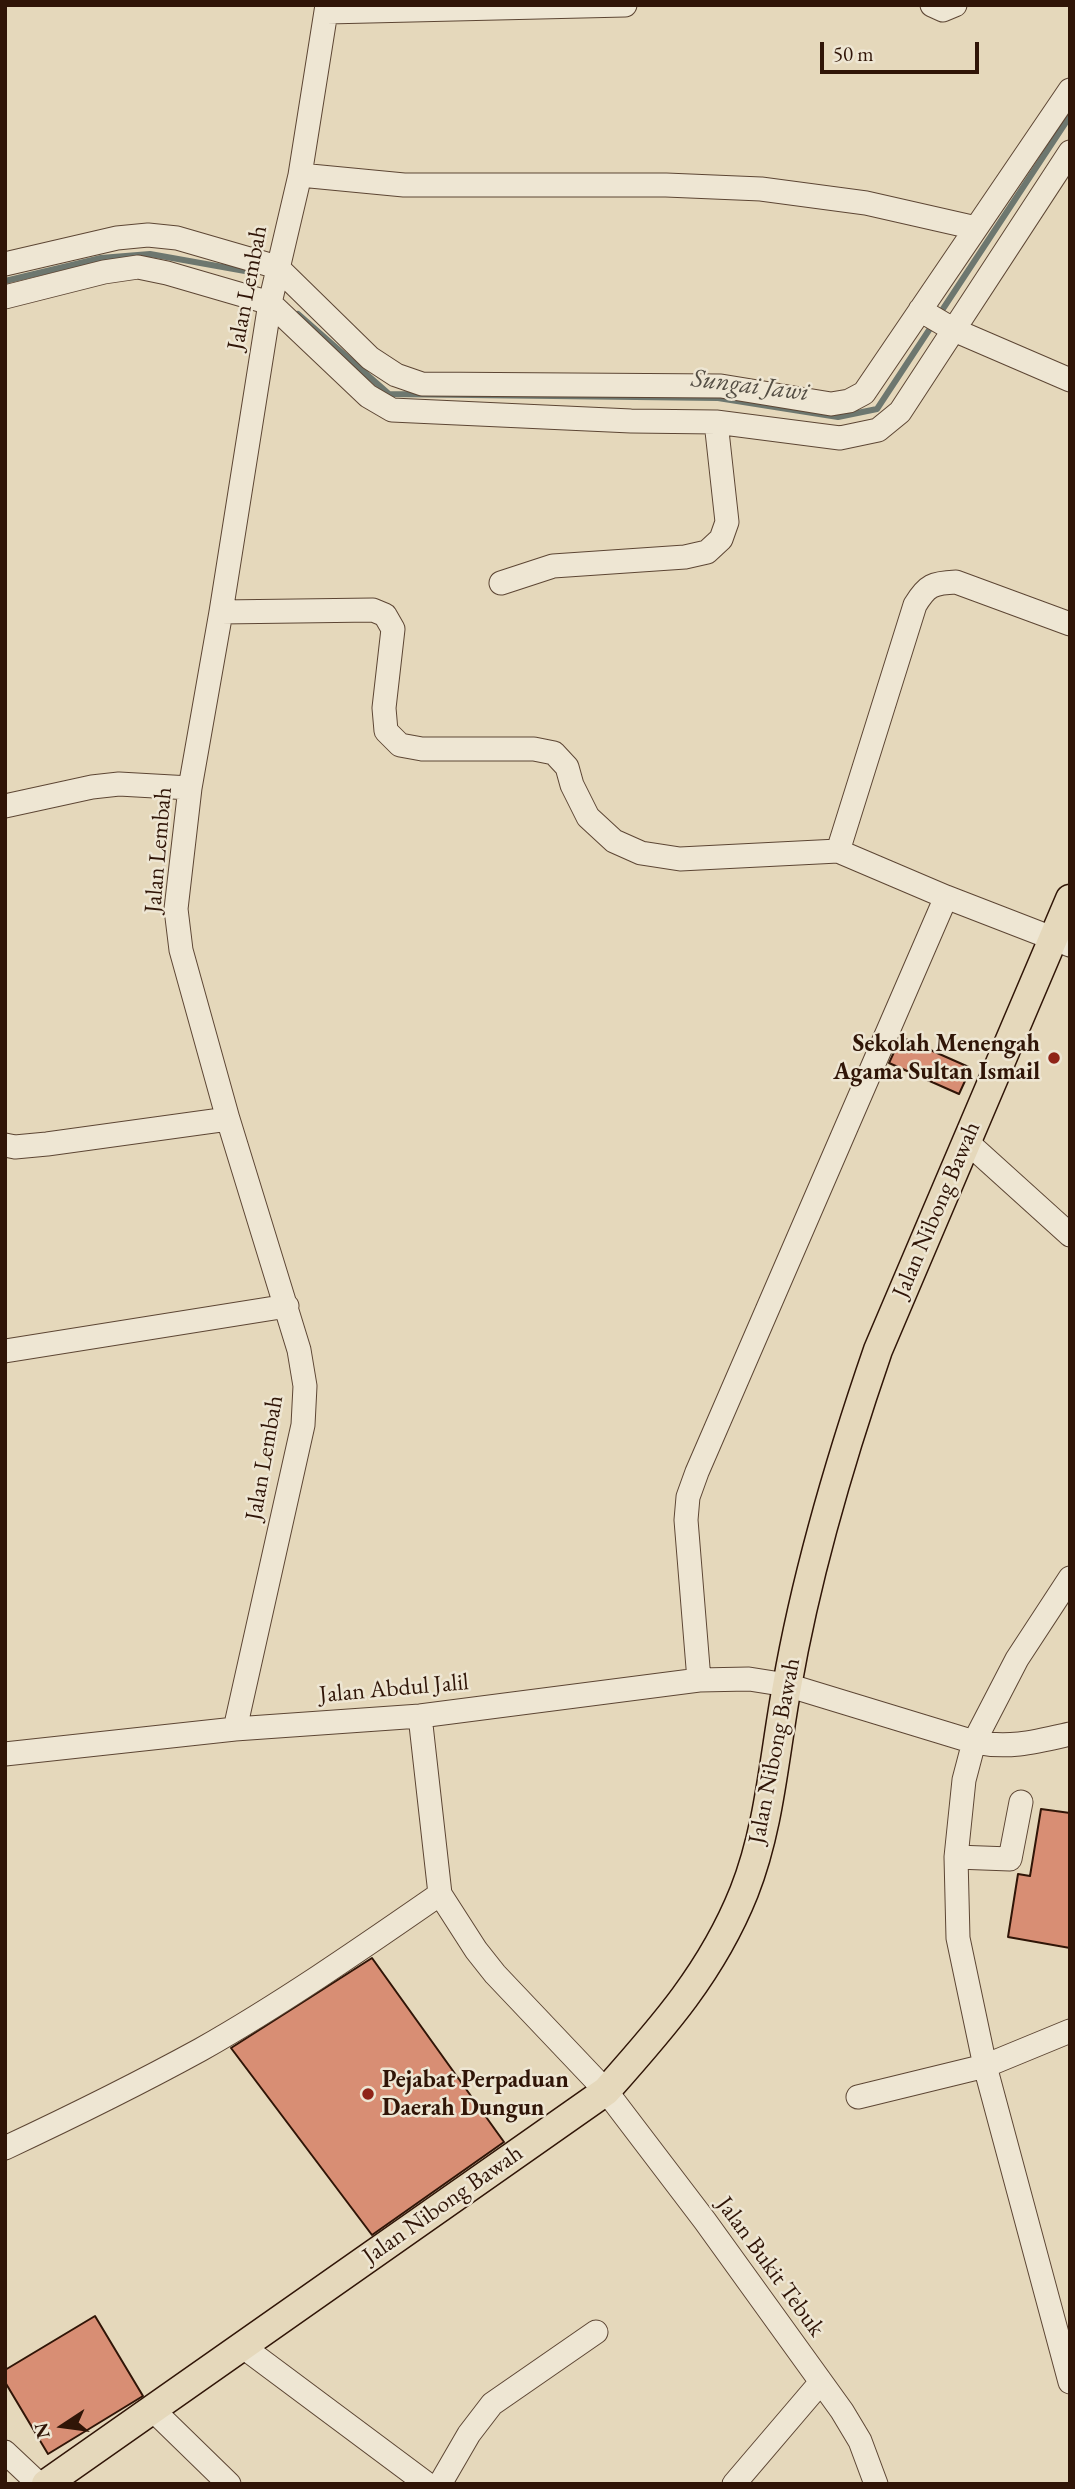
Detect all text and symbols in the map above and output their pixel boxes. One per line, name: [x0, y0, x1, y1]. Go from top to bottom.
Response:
scale bar: [823, 28, 982, 72]
text: 50 m: [833, 40, 874, 67]
street label: Jalan Lembah: [222, 223, 274, 353]
water label: Sungai Jawi: [689, 363, 811, 409]
street label: Jalan Lembah: [139, 786, 179, 914]
place label: Sekolah Menengah Agama Sultan Ismail: [833, 1030, 1040, 1086]
marker: Sekolah Menengah Agama Sultan Ismail: [1046, 1050, 1062, 1066]
street label: Jalan Nibong Bawah: [887, 1117, 987, 1303]
street label: Jalan Lembah: [240, 1393, 290, 1523]
street label: Jalan Nibong Bawah: [743, 1656, 807, 1846]
street label: Jalan Abdul Jalil: [318, 1668, 470, 1710]
place label: Pejabat Perpaduan Daerah Dungun: [382, 2066, 569, 2122]
marker: Pejabat Perpaduan Daerah Dungun: [360, 2086, 376, 2102]
street label: Jalan Nibong Bawah: [357, 2139, 529, 2271]
street label: Jalan Bukit Tebuk: [710, 2191, 830, 2343]
north arrow: [28, 2391, 98, 2461]
text: N: [28, 2421, 56, 2441]

